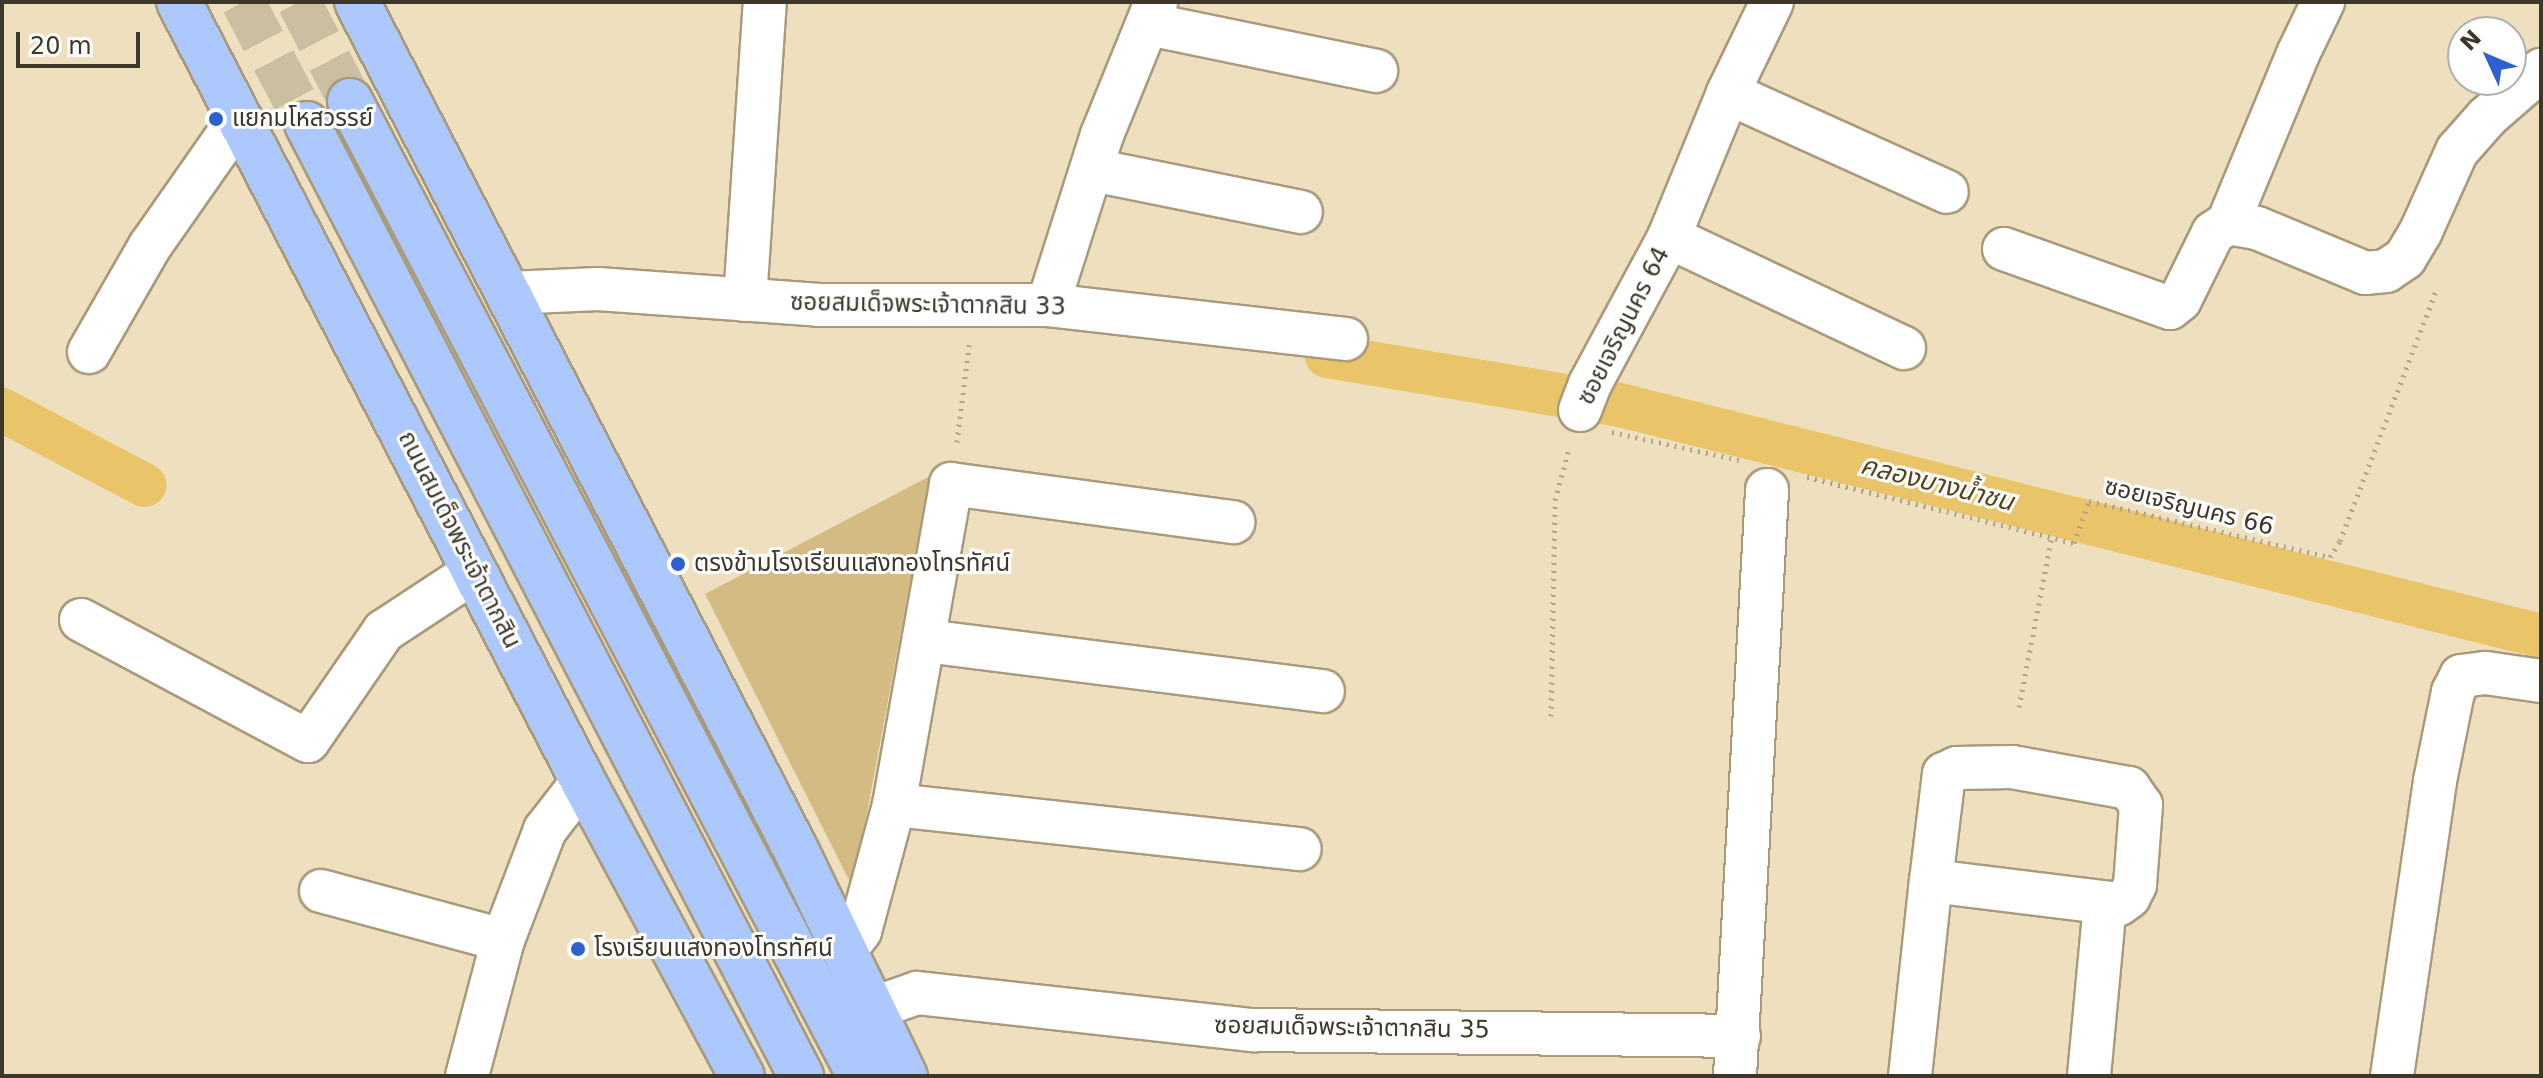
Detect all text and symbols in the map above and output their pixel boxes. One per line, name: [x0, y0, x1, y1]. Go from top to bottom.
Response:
scale bar: [20, 16, 144, 66]
north arrow: [2447, 16, 2527, 96]
text: N: [2455, 25, 2486, 56]
text: 20 m: [30, 32, 92, 60]
place label: แยกมโหสวรรย์: [232, 105, 373, 133]
marker: แยกมโหสวรรย์: [207, 110, 225, 128]
street label: ซอยเจริญนคร 64: [1572, 242, 1676, 410]
street label: ซอยสมเด็จพระเจ้าตากสิน 33: [790, 288, 1066, 322]
street label: ถนนสมเด็จพระเจ้าตากสิน: [392, 427, 526, 653]
water label: คลองบางน้ำชน: [1857, 450, 2017, 518]
street label: ซอยเจริญนคร 66: [2101, 472, 2277, 542]
place label: ตรงข้ามโรงเรียนแสงทองโทรทัศน์: [694, 550, 1010, 578]
marker: ตรงข้ามโรงเรียนแสงทองโทรทัศน์: [669, 555, 687, 573]
place label: โรงเรียนแสงทองโทรทัศน์: [594, 935, 833, 963]
marker: โรงเรียนแสงทองโทรทัศน์: [569, 940, 587, 958]
street label: ซอยสมเด็จพระเจ้าตากสิน 35: [1214, 1011, 1490, 1045]

